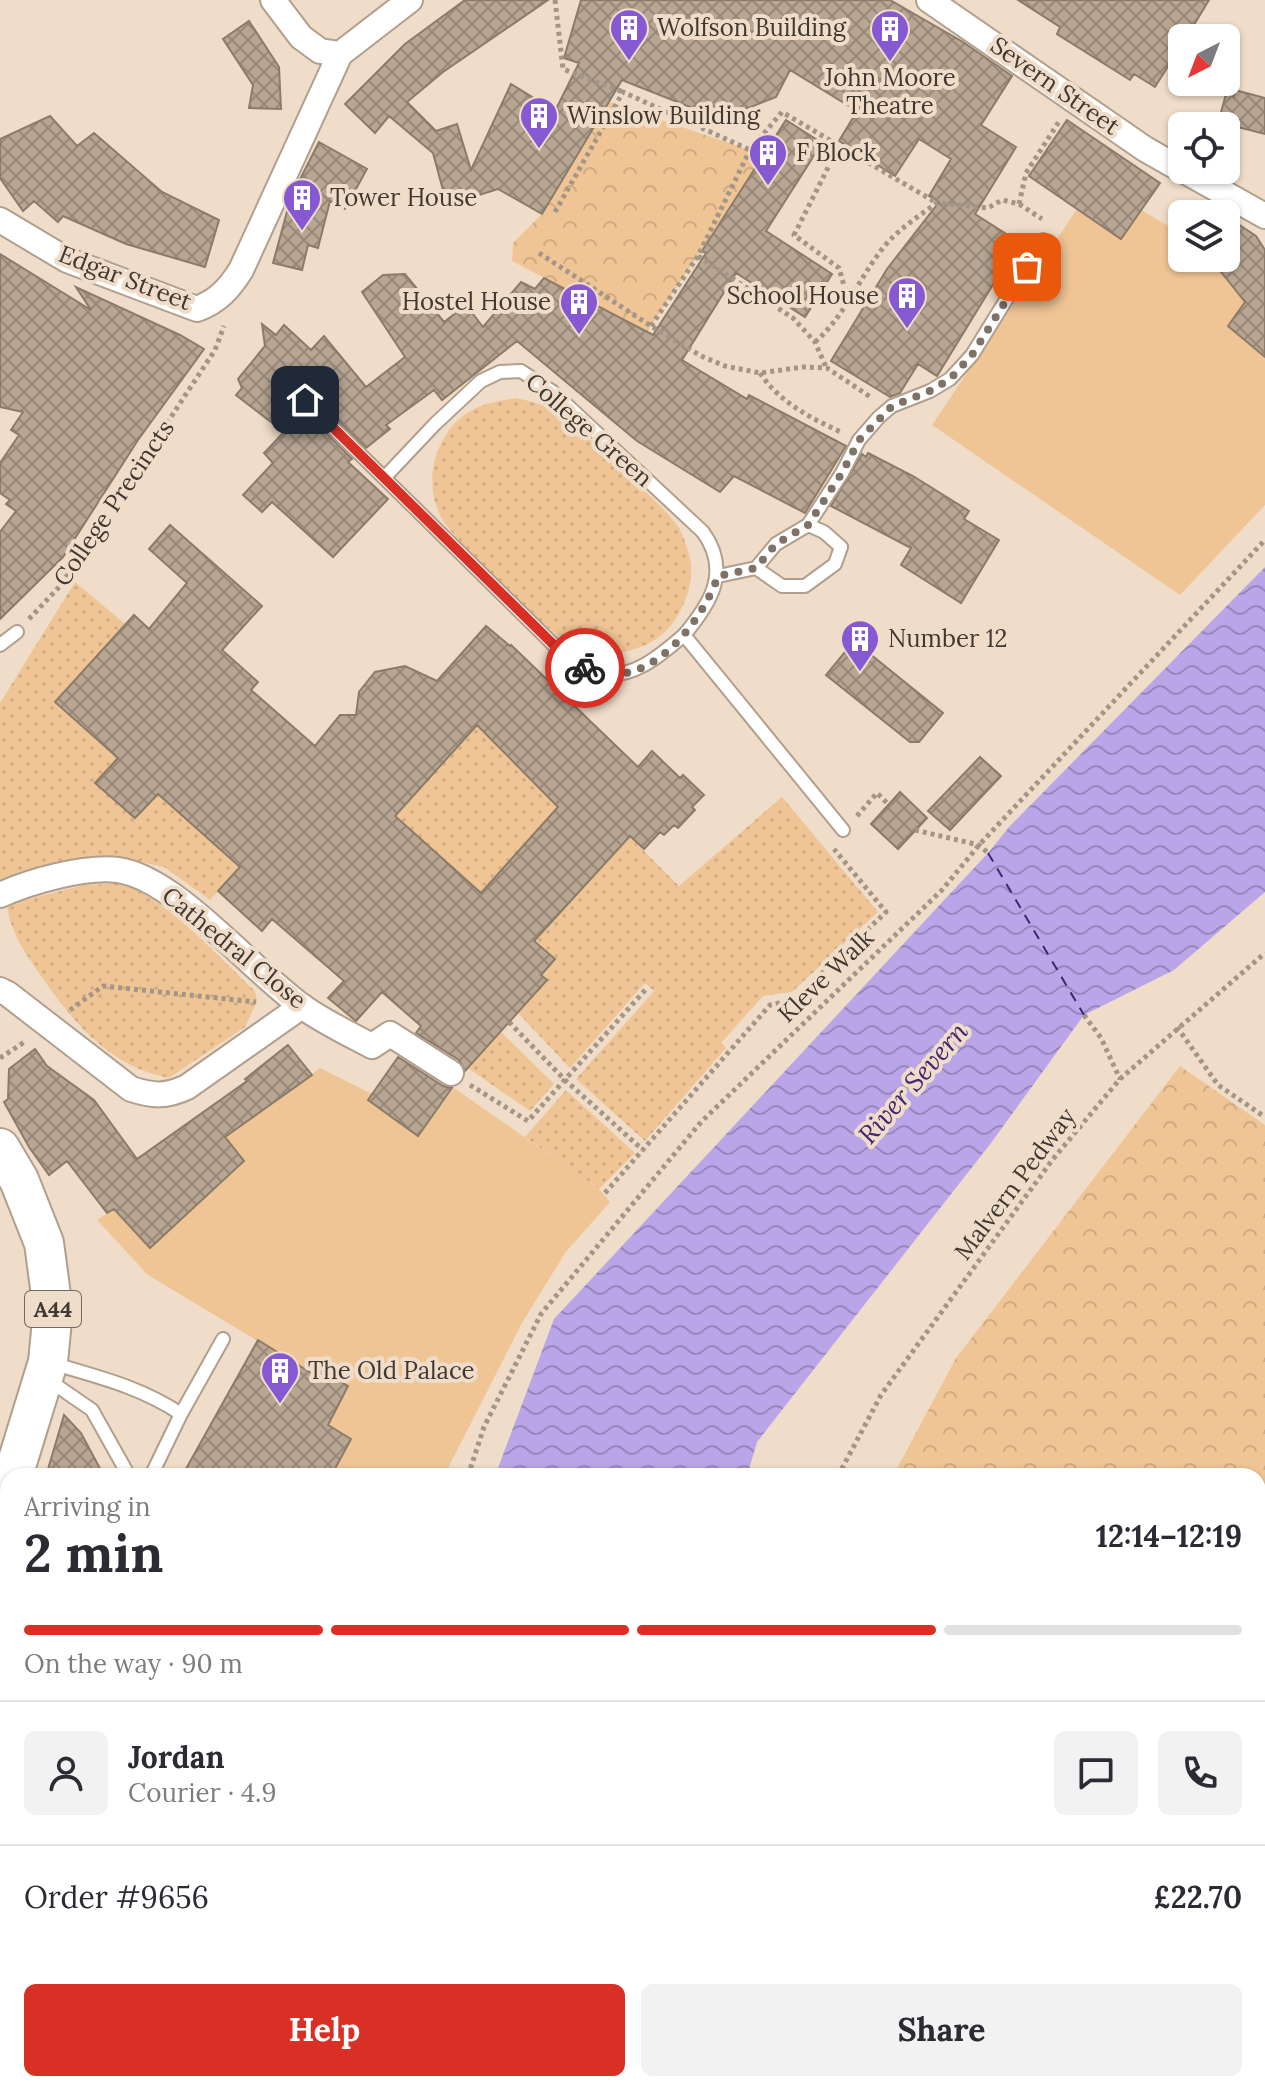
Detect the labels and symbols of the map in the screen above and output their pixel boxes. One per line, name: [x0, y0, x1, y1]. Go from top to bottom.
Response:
building icon: Wolfson Building: [608, 7, 650, 62]
building icon: John Moore Theatre: [869, 8, 911, 63]
place label: Wolfson Building: [657, 12, 847, 43]
north arrow: [1168, 24, 1240, 96]
street label: Severn Street: [985, 30, 1127, 142]
place label: John Moore Theatre: [823, 62, 956, 121]
building icon: Winslow Building: [518, 95, 560, 150]
place label: Winslow Building: [567, 100, 761, 131]
building icon: F Block: [747, 132, 789, 187]
place label: F Block: [796, 137, 877, 168]
building icon: Tower House: [281, 177, 323, 232]
place label: Tower House: [330, 182, 477, 213]
pin: [993, 233, 1061, 301]
street label: Edgar Street: [54, 238, 197, 317]
building icon: School House: [886, 275, 928, 330]
place label: School House: [727, 280, 879, 311]
building icon: Hostel House: [558, 281, 600, 336]
place label: Hostel House: [402, 286, 551, 317]
pin: [271, 366, 339, 434]
street label: College Green: [519, 366, 659, 493]
street label: College Precincts: [46, 414, 181, 592]
building icon: Number 12: [839, 618, 881, 673]
place label: Number 12: [888, 623, 1007, 654]
courier: [545, 628, 625, 708]
street label: Cathedral Close: [156, 880, 313, 1015]
street label: Kleve Walk: [771, 922, 880, 1029]
water label: River Severn: [851, 1015, 974, 1150]
street label: Malvern Pedway: [947, 1101, 1082, 1266]
road number: A44: [25, 1291, 81, 1327]
building icon: The Old Palace: [259, 1350, 301, 1405]
place label: The Old Palace: [308, 1355, 475, 1386]

